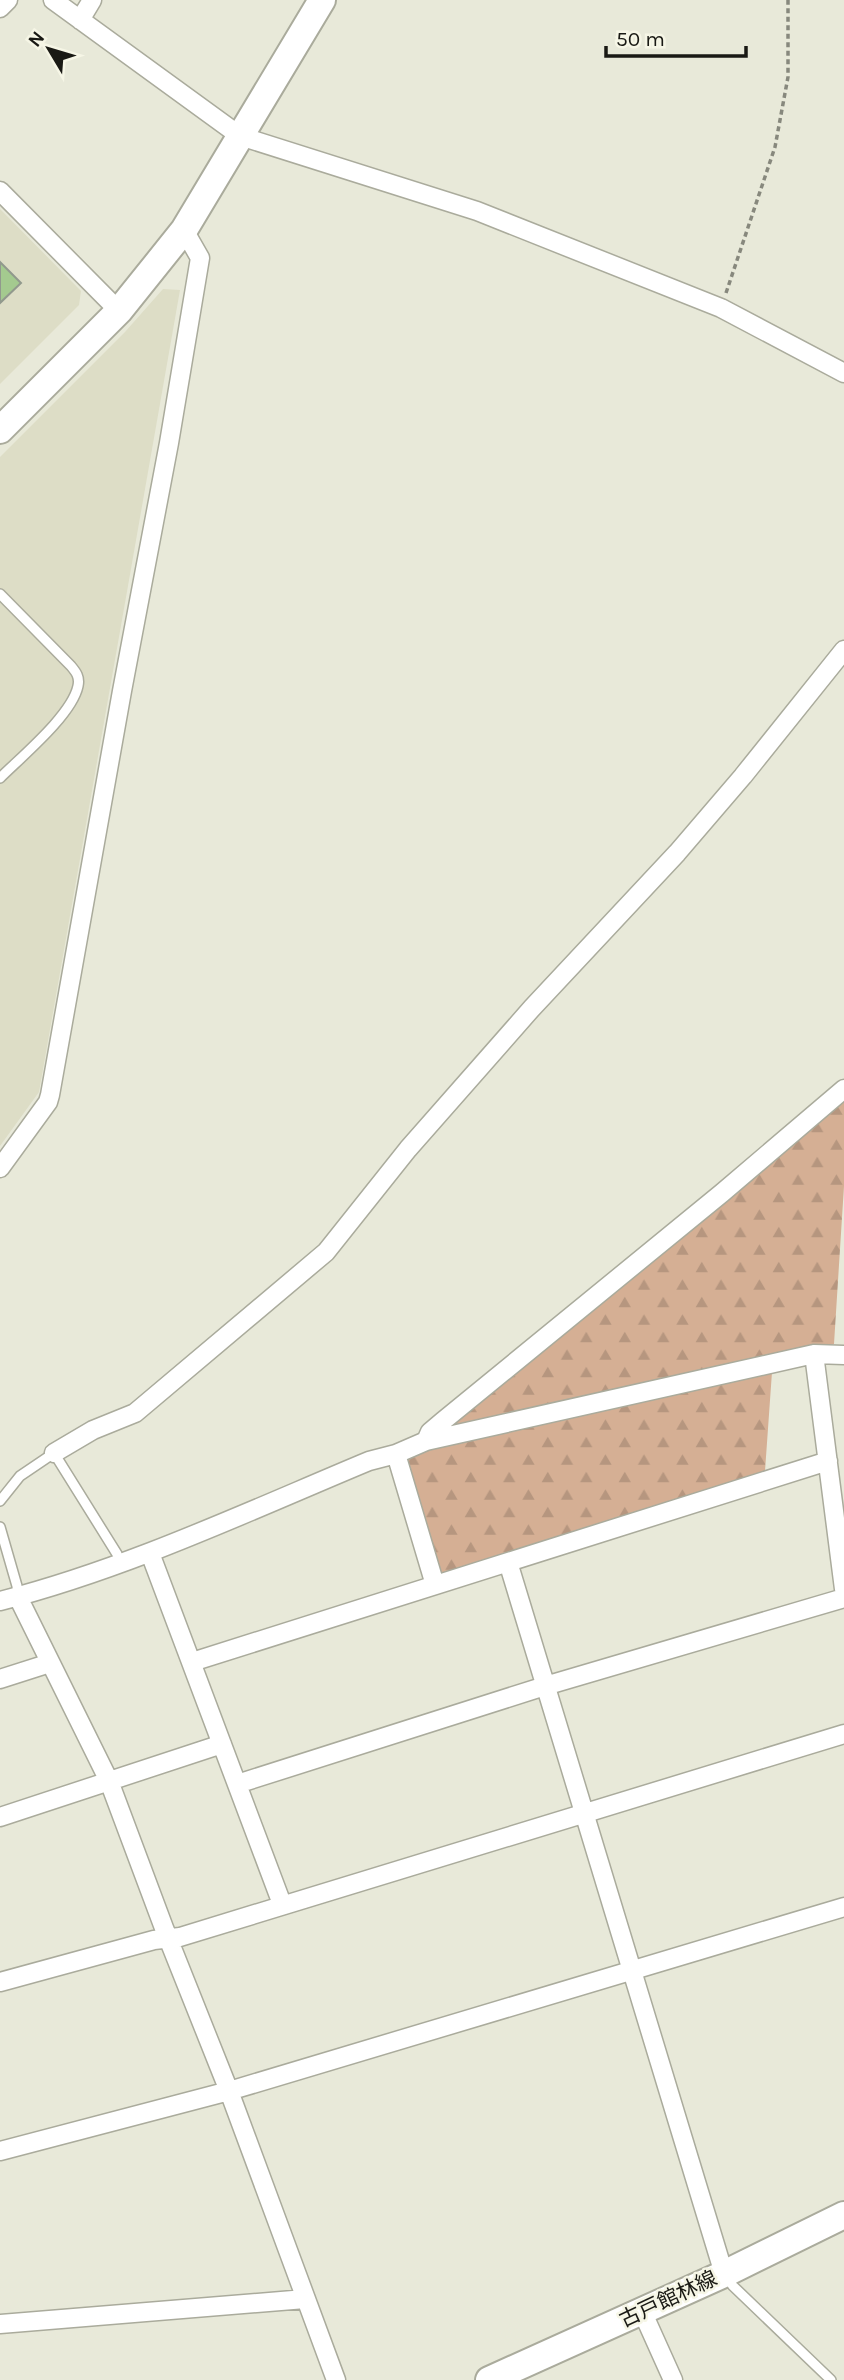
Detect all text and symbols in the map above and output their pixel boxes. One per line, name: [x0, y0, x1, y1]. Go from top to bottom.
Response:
north arrow: [14, 14, 84, 84]
scale bar: [606, 14, 746, 58]
text: N: [24, 27, 49, 51]
text: 50 m: [616, 27, 665, 51]
street label: 古戸館林線: [615, 2266, 721, 2332]

